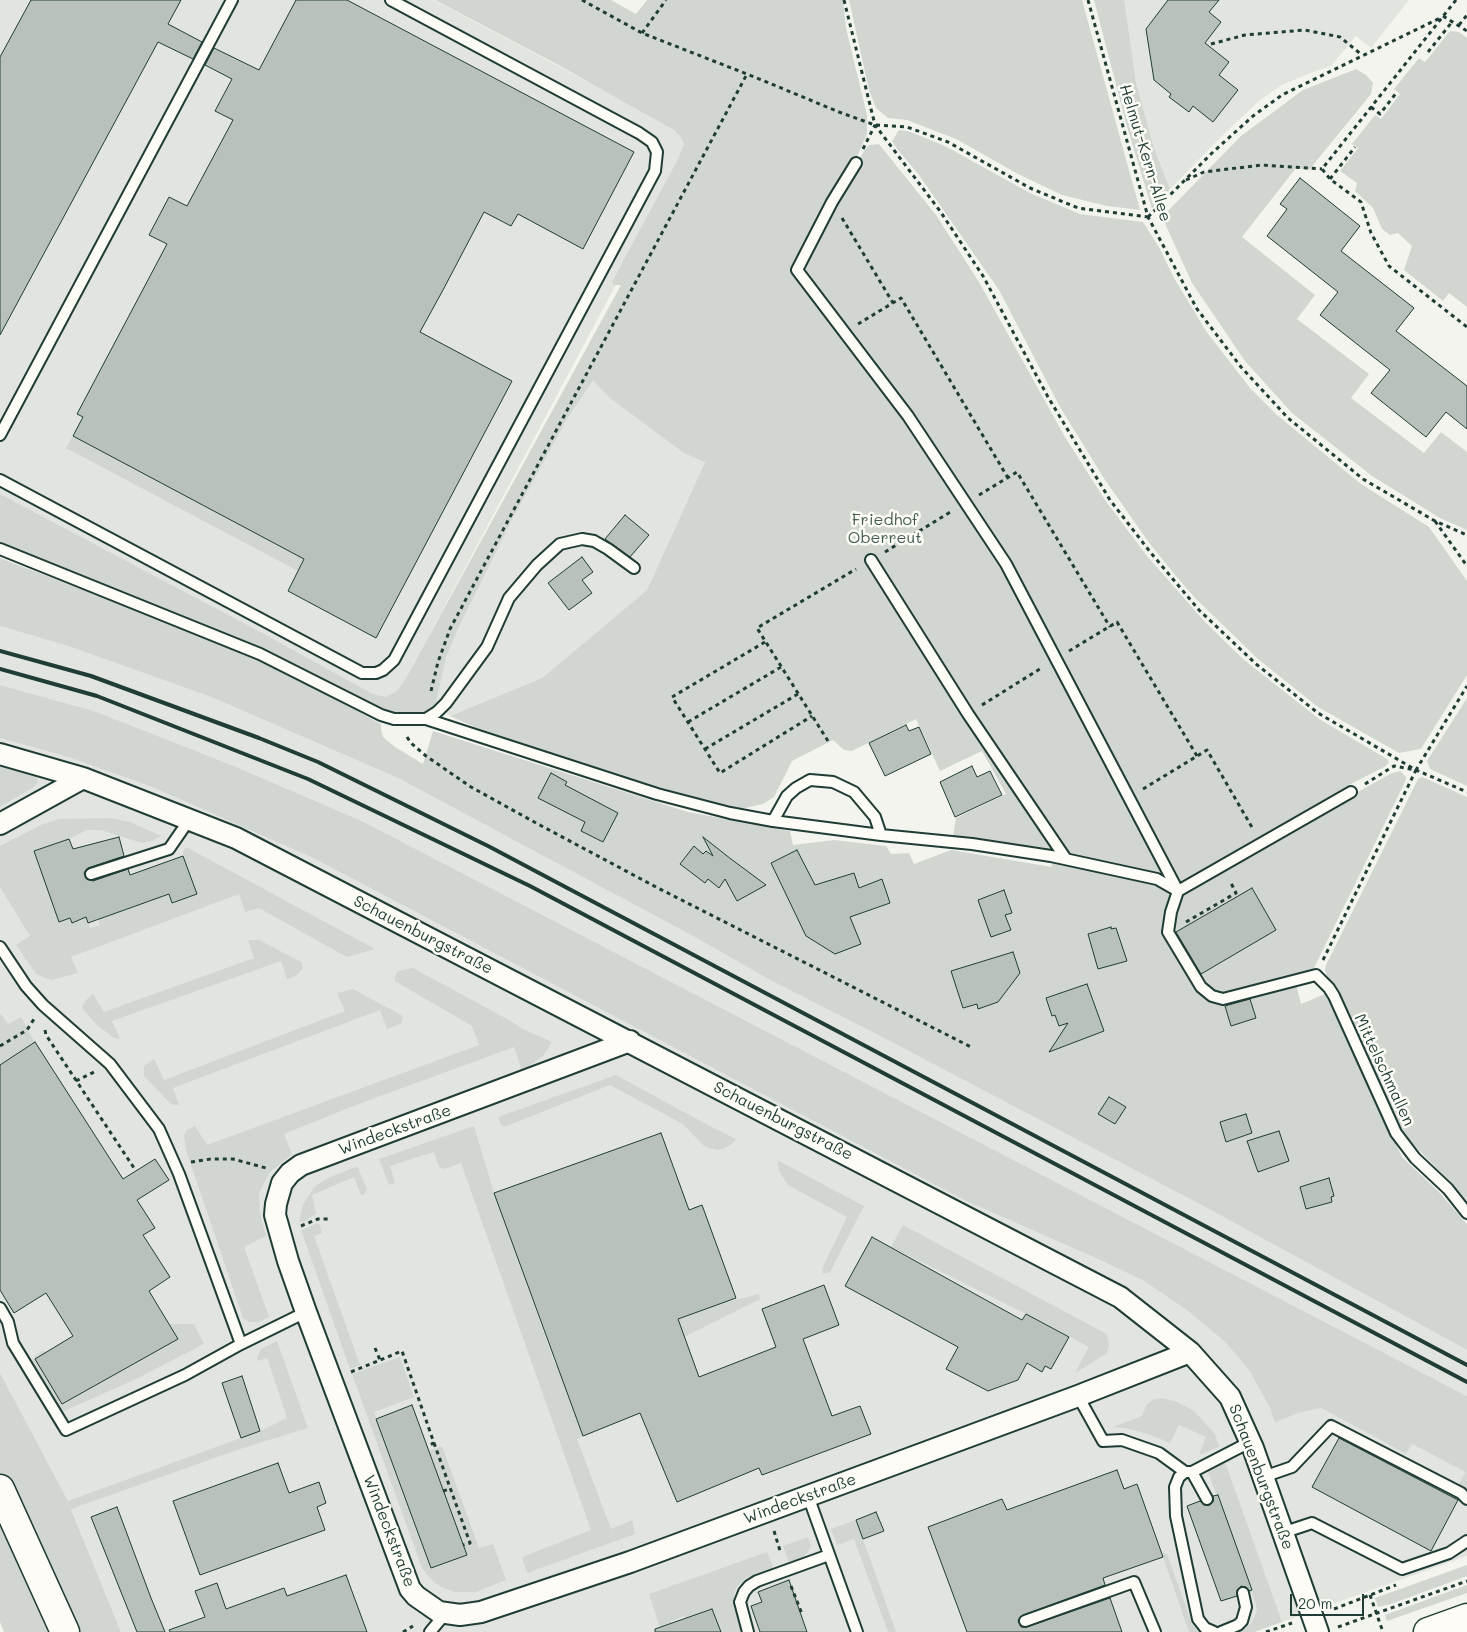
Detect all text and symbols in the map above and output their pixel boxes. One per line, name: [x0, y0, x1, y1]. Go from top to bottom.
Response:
street label: Helmut-Kern-Allee: [1115, 82, 1175, 224]
park label: Friedhof Oberreut: [848, 510, 922, 548]
street label: Schauenburgstraße: [350, 891, 496, 979]
street label: Mittelschmallen: [1350, 1011, 1418, 1129]
street label: Schauenburgstraße: [710, 1077, 856, 1165]
street label: Windeckstraße: [336, 1101, 454, 1159]
street label: Schauenburgstraße: [1224, 1402, 1298, 1552]
street label: Windeckstraße: [741, 1470, 859, 1528]
street label: Windeckstraße: [359, 1472, 419, 1590]
scale bar: [1292, 1584, 1366, 1616]
text: 20 m: [1298, 1593, 1332, 1613]

